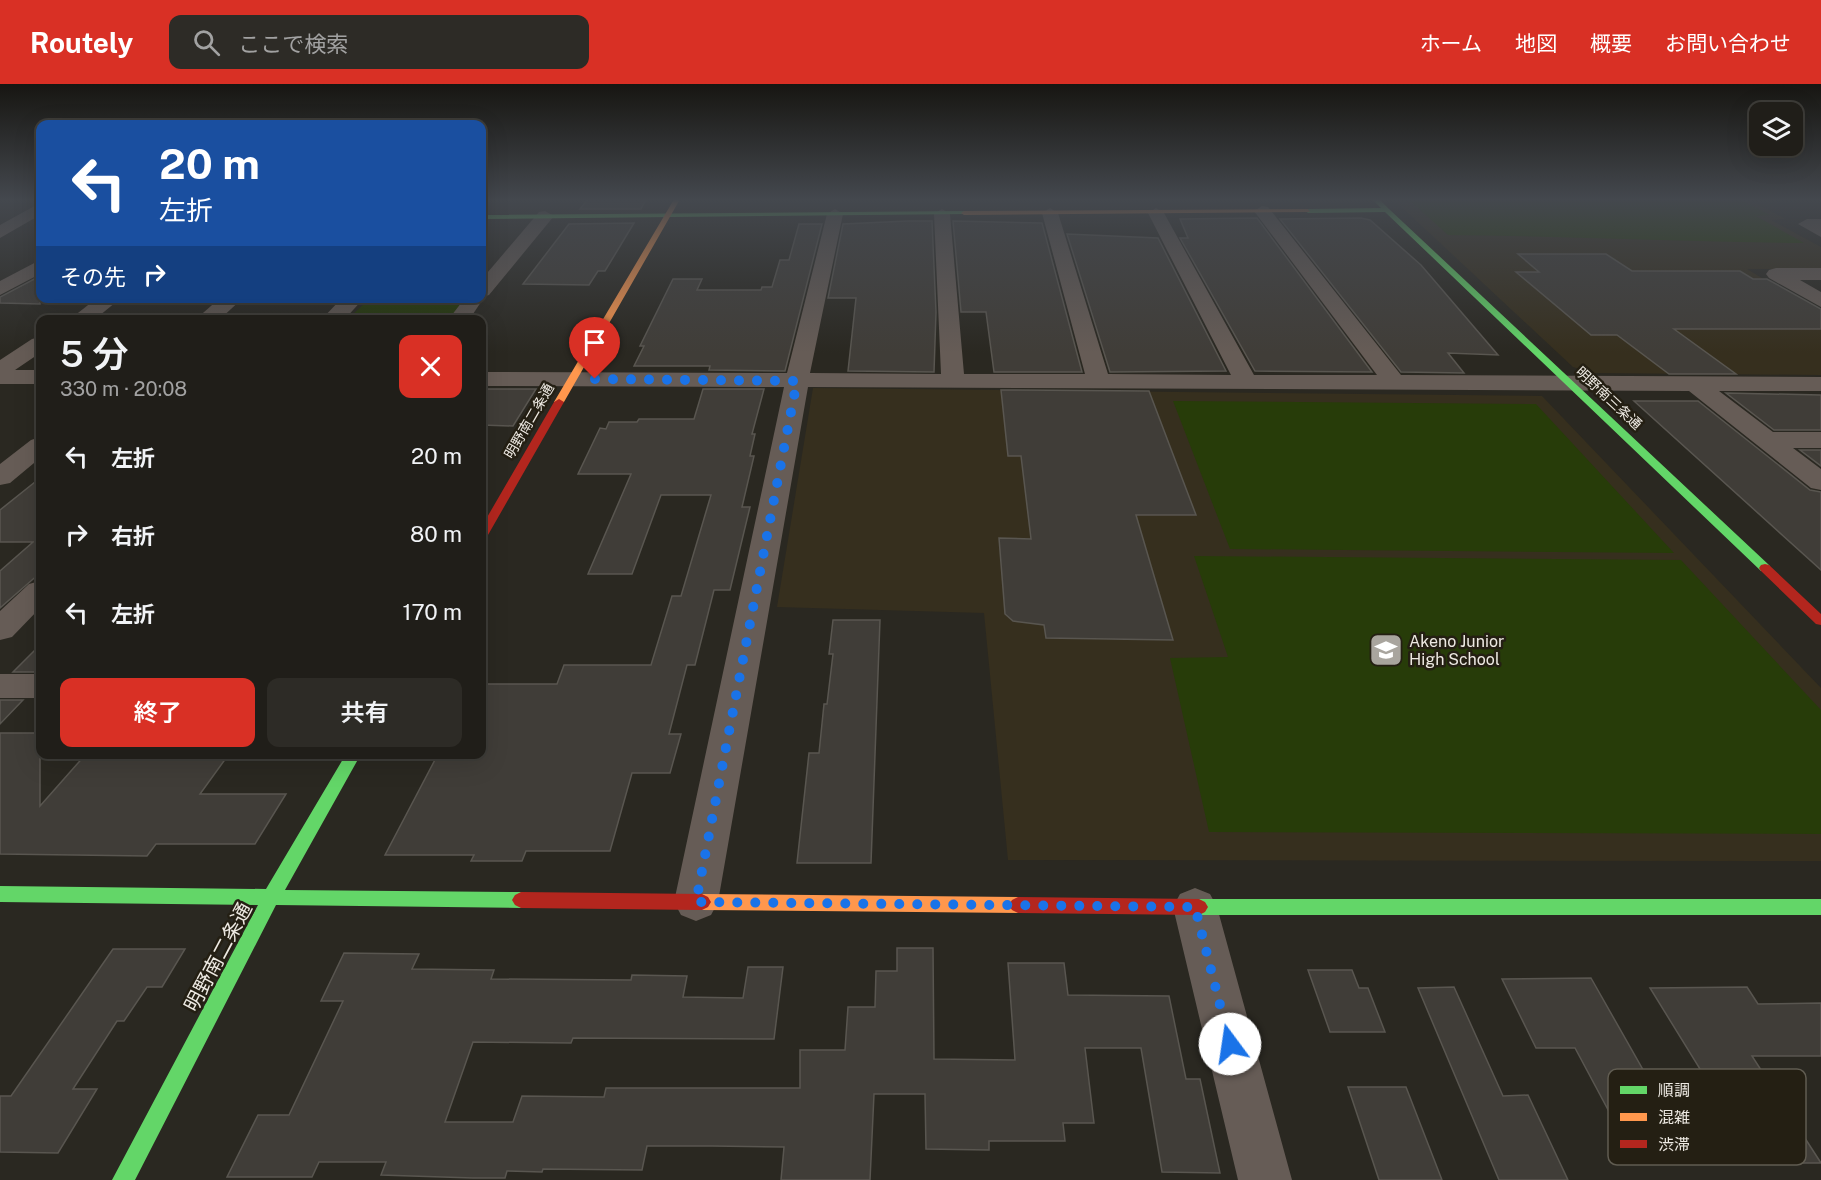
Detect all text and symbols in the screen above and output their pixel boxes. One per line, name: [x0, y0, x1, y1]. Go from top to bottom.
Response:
search box: [169, 15, 589, 69]
text: Routely: [30, 26, 133, 59]
icon: search: [190, 26, 223, 59]
text: ここで検索: [238, 31, 348, 57]
text: ホーム: [1420, 31, 1482, 56]
text: 地図: [1515, 31, 1557, 56]
text: 概要: [1590, 31, 1632, 56]
text: お問い合わせ: [1665, 31, 1791, 56]
map controls: [1749, 102, 1803, 156]
button: layers: [1749, 102, 1803, 156]
text: 20 m: [159, 139, 260, 188]
icon: left: [60, 144, 138, 222]
text: 左折: [159, 194, 213, 226]
icon: right: [138, 258, 171, 291]
text: その先: [60, 264, 126, 290]
pin: [569, 317, 620, 379]
icon: arrive: [578, 326, 611, 359]
text: 5 分: [60, 333, 128, 375]
button: close: [399, 335, 462, 398]
street label: 明野南三条通: [1573, 364, 1645, 432]
text: 330 m · 20:08: [60, 377, 187, 401]
street label: 明野南二条通: [501, 381, 557, 461]
icon: left: [60, 440, 93, 473]
text: 20 m: [411, 443, 462, 469]
text: 左折: [111, 445, 155, 471]
icon: right: [60, 518, 93, 551]
text: 80 m: [410, 521, 462, 547]
text: 右折: [111, 523, 155, 549]
icon: left: [60, 596, 93, 629]
text: 170 m: [402, 599, 462, 625]
text: 左折: [111, 601, 155, 627]
school or university icon: Akeno Junior High School: [1368, 632, 1404, 668]
place label: Akeno Junior High School: [1409, 632, 1504, 669]
button: 終了: [60, 678, 255, 747]
button: 共有: [267, 678, 462, 747]
street label: 明野南二条通: [179, 898, 257, 1016]
position arrow: [1198, 1012, 1262, 1076]
legend: [1608, 1069, 1806, 1165]
text: 順調: [1658, 1081, 1690, 1100]
text: 混雑: [1658, 1108, 1690, 1127]
text: 渋滞: [1658, 1135, 1690, 1154]

